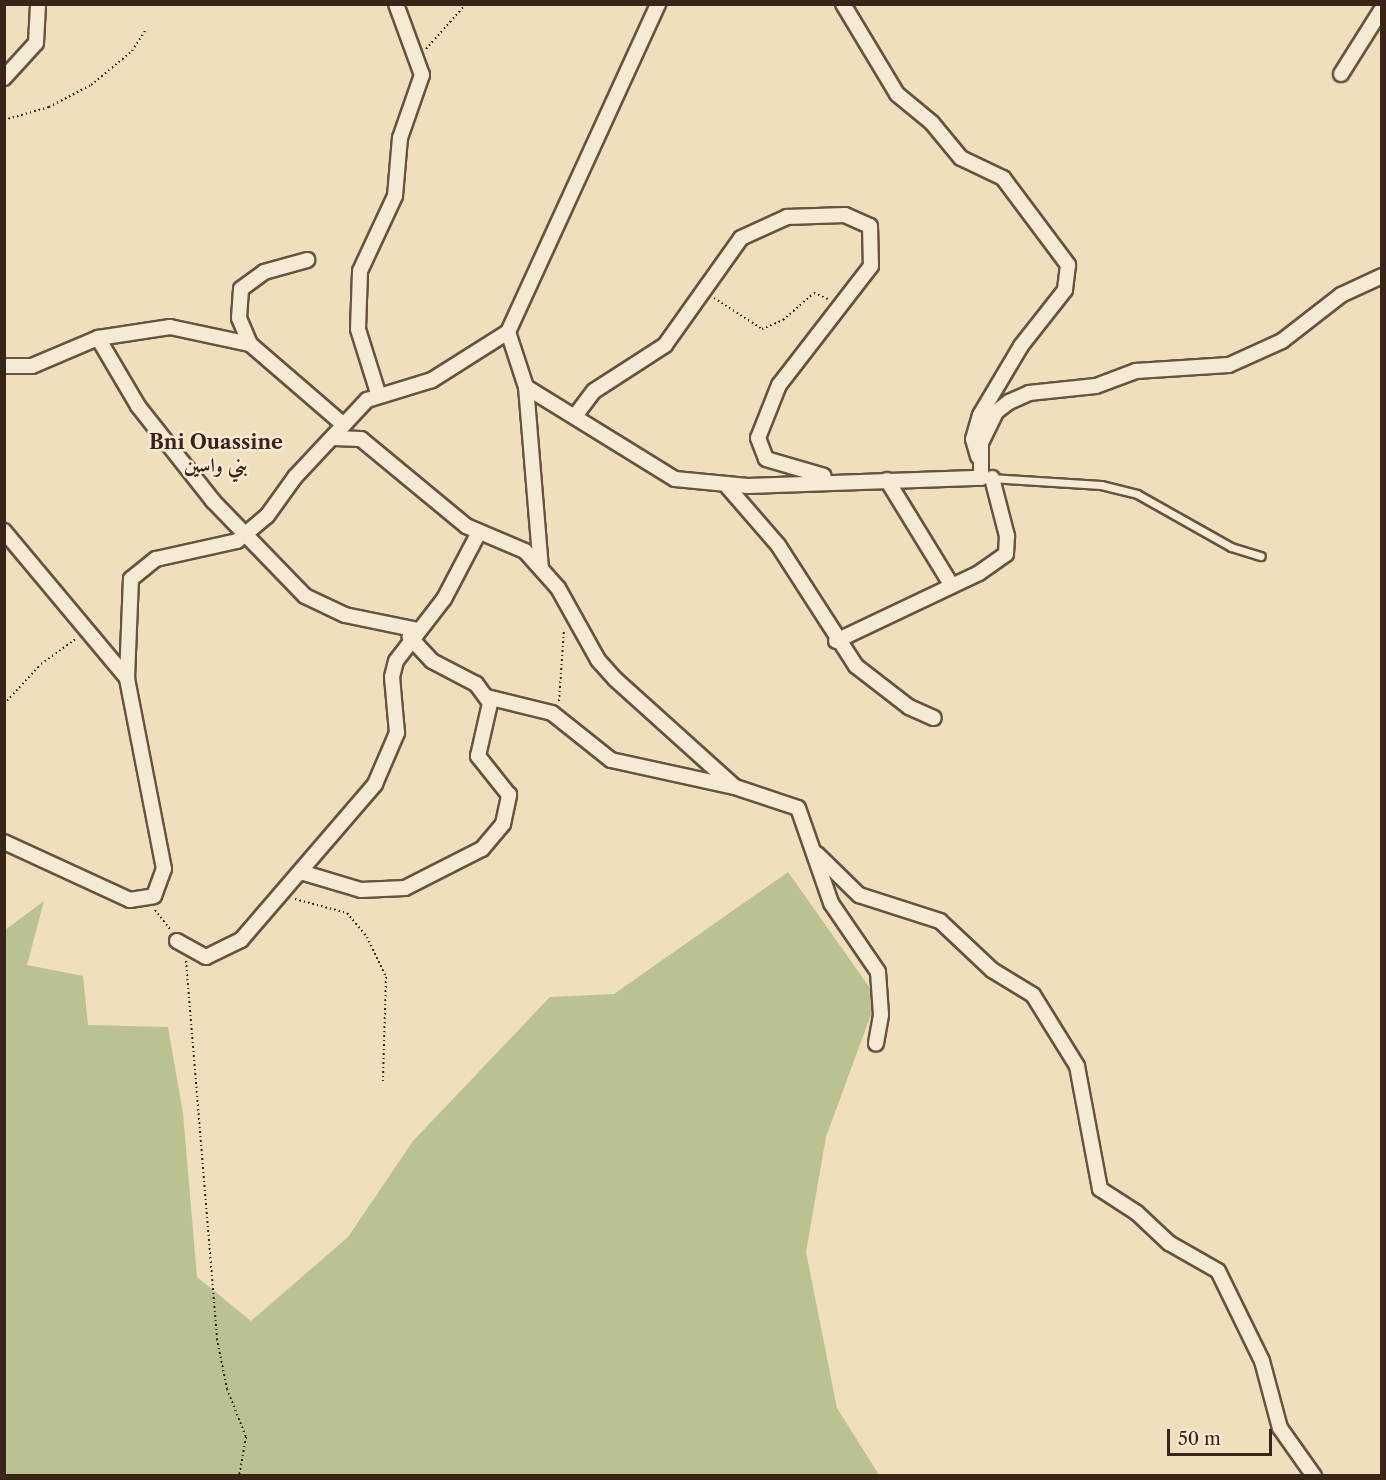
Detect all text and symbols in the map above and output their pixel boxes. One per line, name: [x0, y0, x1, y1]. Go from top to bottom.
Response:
district label: Bni Ouassine بني واسين: [149, 431, 283, 478]
scale bar: [1170, 1417, 1275, 1455]
text: 50 m: [1178, 1428, 1221, 1450]

